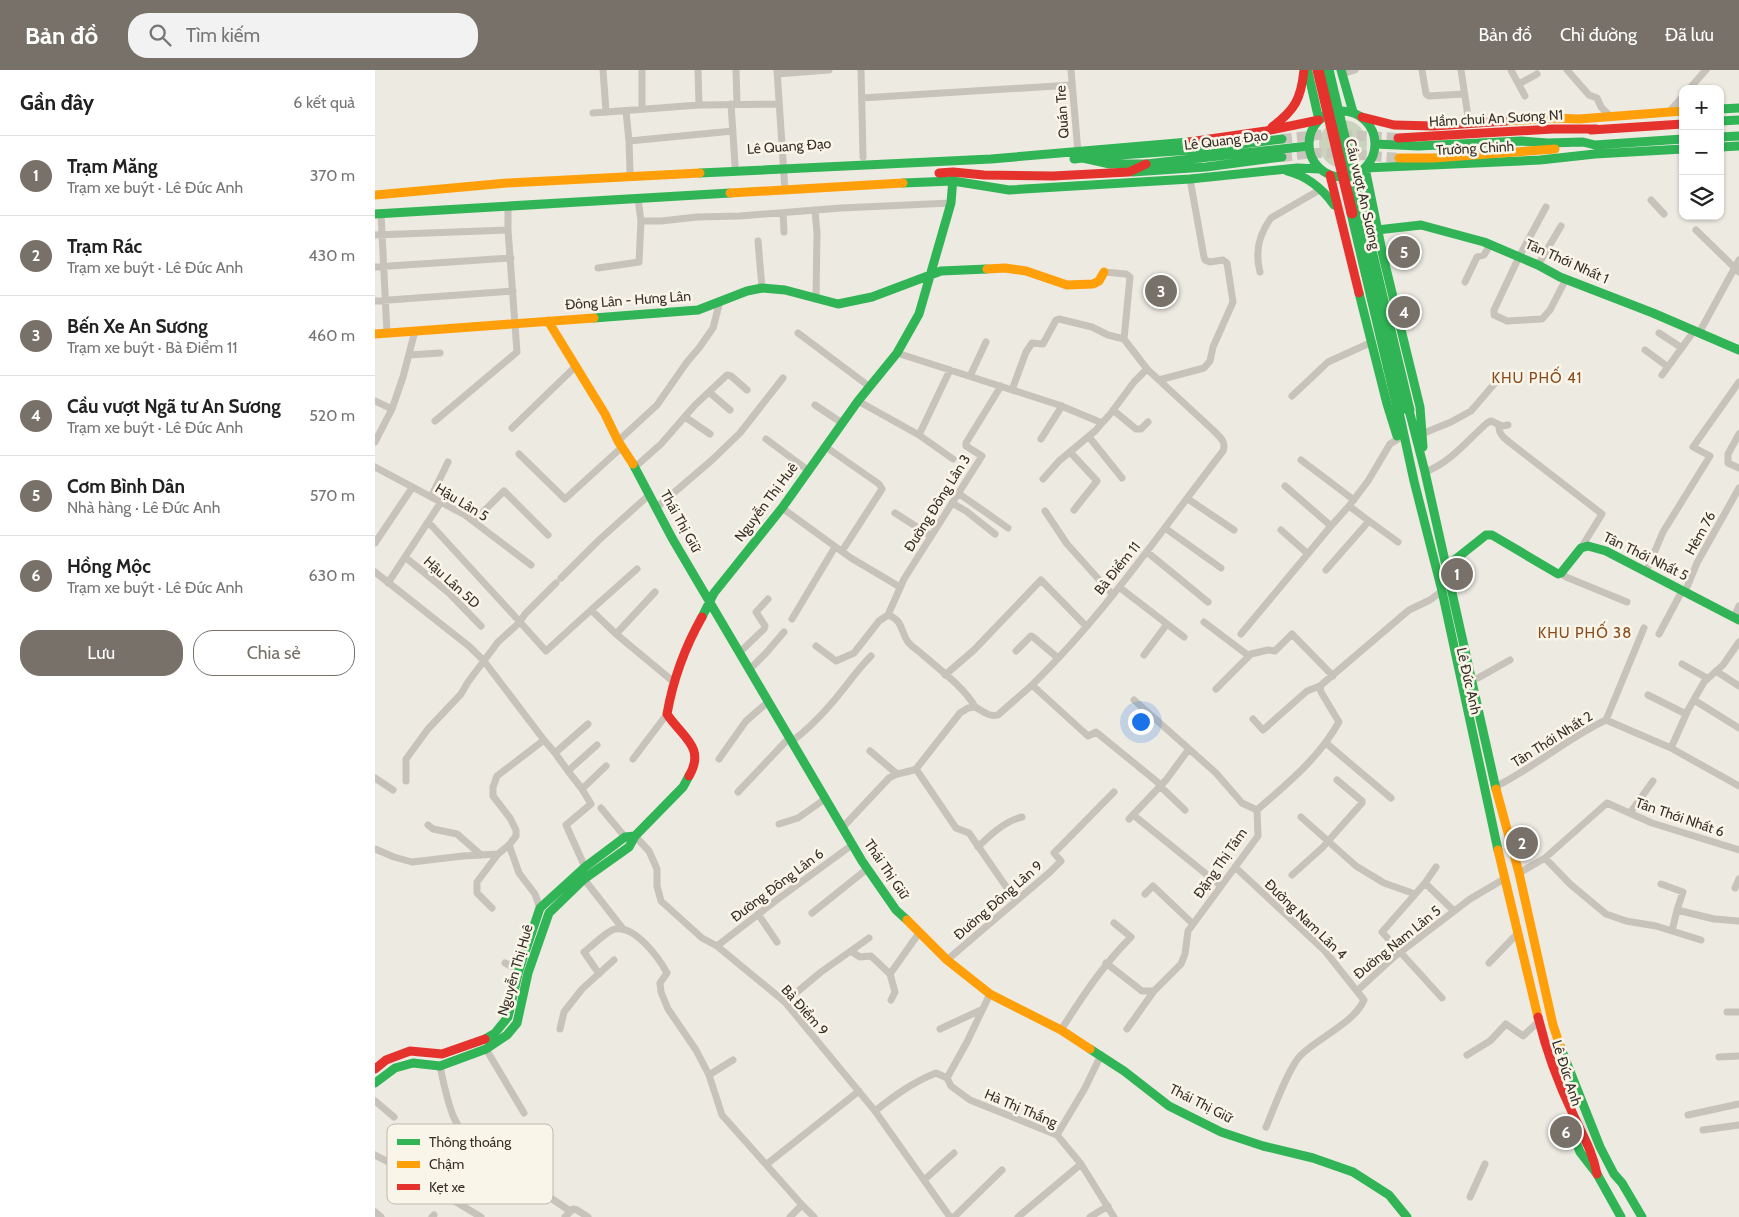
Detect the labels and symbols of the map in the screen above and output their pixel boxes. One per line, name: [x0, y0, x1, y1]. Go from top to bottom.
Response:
street label: Quán Tre: [1051, 85, 1073, 139]
street label: Hầm chui An Sương N1: [1428, 105, 1564, 131]
street label: Lê Quang Đạo: [1183, 126, 1269, 154]
street label: Lê Quang Đạo: [746, 134, 832, 158]
street label: Cầu vượt An Sương: [1342, 137, 1385, 252]
street label: Trường Chinh: [1435, 137, 1515, 159]
pin: 5: [1388, 233, 1420, 271]
street label: Tân Thới Nhất 1: [1522, 235, 1612, 287]
pin: 3: [1145, 272, 1177, 310]
street label: Đông Lân - Hưng Lân: [564, 287, 692, 313]
pin: 4: [1388, 293, 1420, 331]
district label: KHU PHỐ 41: [1492, 366, 1582, 387]
street label: Đường Đông Lân 3: [900, 451, 974, 555]
street label: Nguyễn Thị Huê: [730, 459, 802, 545]
street label: Hậu Lân 5: [432, 479, 492, 525]
street label: Thái Thị Giữ: [657, 487, 706, 557]
street label: Hẻm 76: [1681, 508, 1719, 558]
street label: Tân Thới Nhất 5: [1601, 528, 1691, 584]
street label: Bà Điểm 11: [1090, 538, 1144, 598]
street label: Hậu Lân 5D: [420, 552, 484, 612]
pin: 1: [1441, 555, 1473, 593]
district label: KHU PHỐ 38: [1538, 621, 1632, 642]
street label: Lê Đức Anh: [1453, 646, 1485, 716]
street label: Tân Thới Nhất 2: [1508, 707, 1596, 771]
your location: [1128, 709, 1154, 735]
street label: Tân Thới Nhất 6: [1633, 793, 1727, 841]
street label: Đặng Thị Tám: [1189, 824, 1251, 902]
pin: 2: [1506, 824, 1538, 862]
street label: Thái Thị Giữ: [860, 836, 915, 904]
street label: Đường Đông Lân 6: [727, 844, 827, 926]
street label: Đường Đông Lân 9: [950, 857, 1046, 943]
street label: Đường Nam Lân 4: [1261, 875, 1351, 963]
street label: Đường Nam Lân 5: [1350, 901, 1444, 983]
street label: Nguyễn Thị Huê: [493, 922, 537, 1018]
street label: Bà Điểm 9: [778, 981, 832, 1039]
street label: Lê Đức Anh: [1548, 1038, 1586, 1108]
street label: Thái Thị Giữ: [1166, 1079, 1237, 1127]
street label: Hà Thị Thắng: [982, 1085, 1061, 1132]
pin: 6: [1550, 1113, 1582, 1151]
legend: [387, 1124, 553, 1204]
text: Thông thoáng: [429, 1133, 512, 1151]
text: Chậm: [429, 1155, 464, 1173]
text: Kẹt xe: [429, 1178, 465, 1196]

